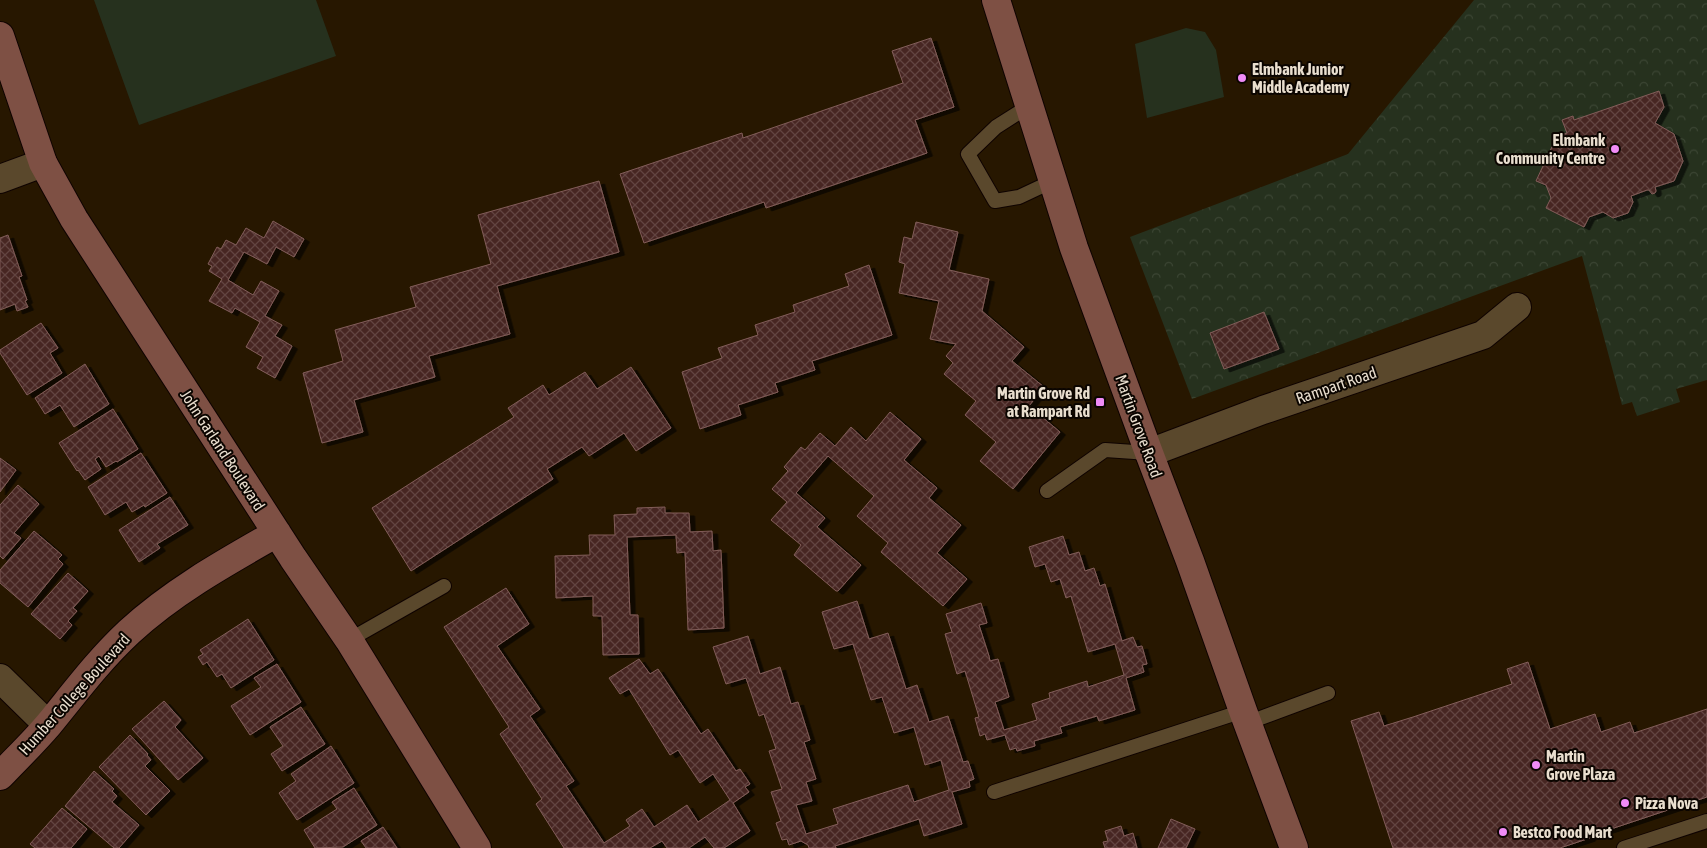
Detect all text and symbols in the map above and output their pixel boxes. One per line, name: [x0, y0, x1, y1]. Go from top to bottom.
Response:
place label: Elmbank Junior Middle Academy: [1252, 60, 1350, 96]
marker: Elmbank Junior Middle Academy: [1236, 72, 1248, 84]
place label: Elmbank Community Centre: [1496, 131, 1606, 167]
marker: Elmbank Community Centre: [1609, 143, 1621, 155]
street label: Rampart Road: [1293, 363, 1379, 408]
street label: Martin Grove Road: [1112, 372, 1166, 480]
place label: Martin Grove Rd at Rampart Rd: [997, 384, 1090, 420]
street label: John Garland Boulevard: [177, 386, 269, 514]
marker: Martin Grove Rd at Rampart Rd: [1094, 396, 1106, 408]
street label: Humber College Boulevard: [15, 630, 134, 759]
place label: Martin Grove Plaza: [1546, 747, 1615, 783]
marker: Martin Grove Plaza: [1530, 759, 1542, 771]
place label: Pizza Nova: [1635, 794, 1698, 812]
marker: Pizza Nova: [1619, 797, 1631, 809]
place label: Bestco Food Mart: [1513, 823, 1612, 841]
marker: Bestco Food Mart: [1497, 826, 1509, 838]

